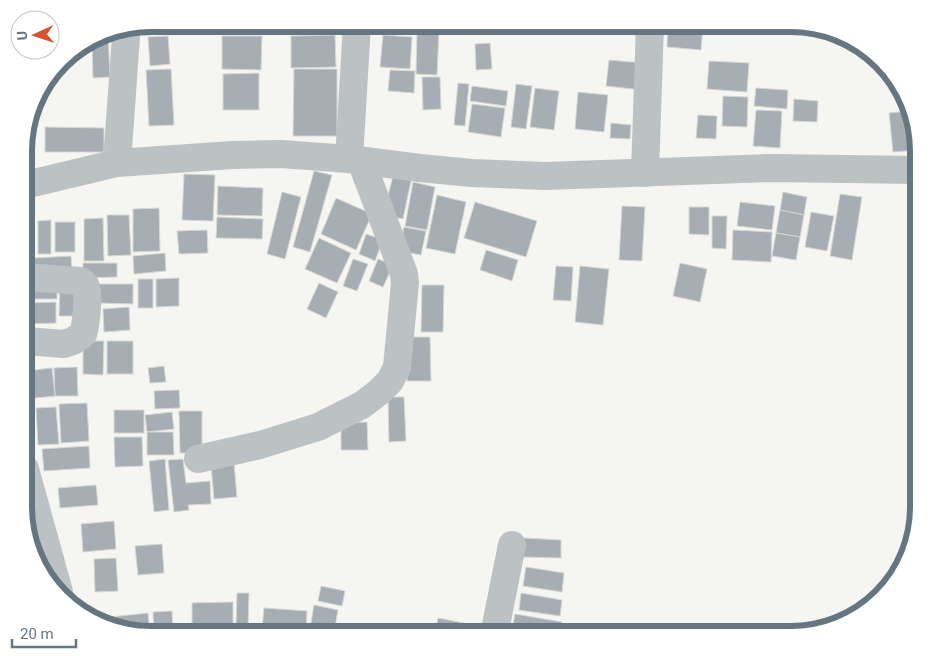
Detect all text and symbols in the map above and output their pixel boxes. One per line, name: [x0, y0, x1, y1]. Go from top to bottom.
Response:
north arrow: [10, 10, 60, 60]
text: U: [14, 31, 30, 41]
scale bar: [12, 616, 76, 648]
text: 20 m: [20, 625, 54, 643]

